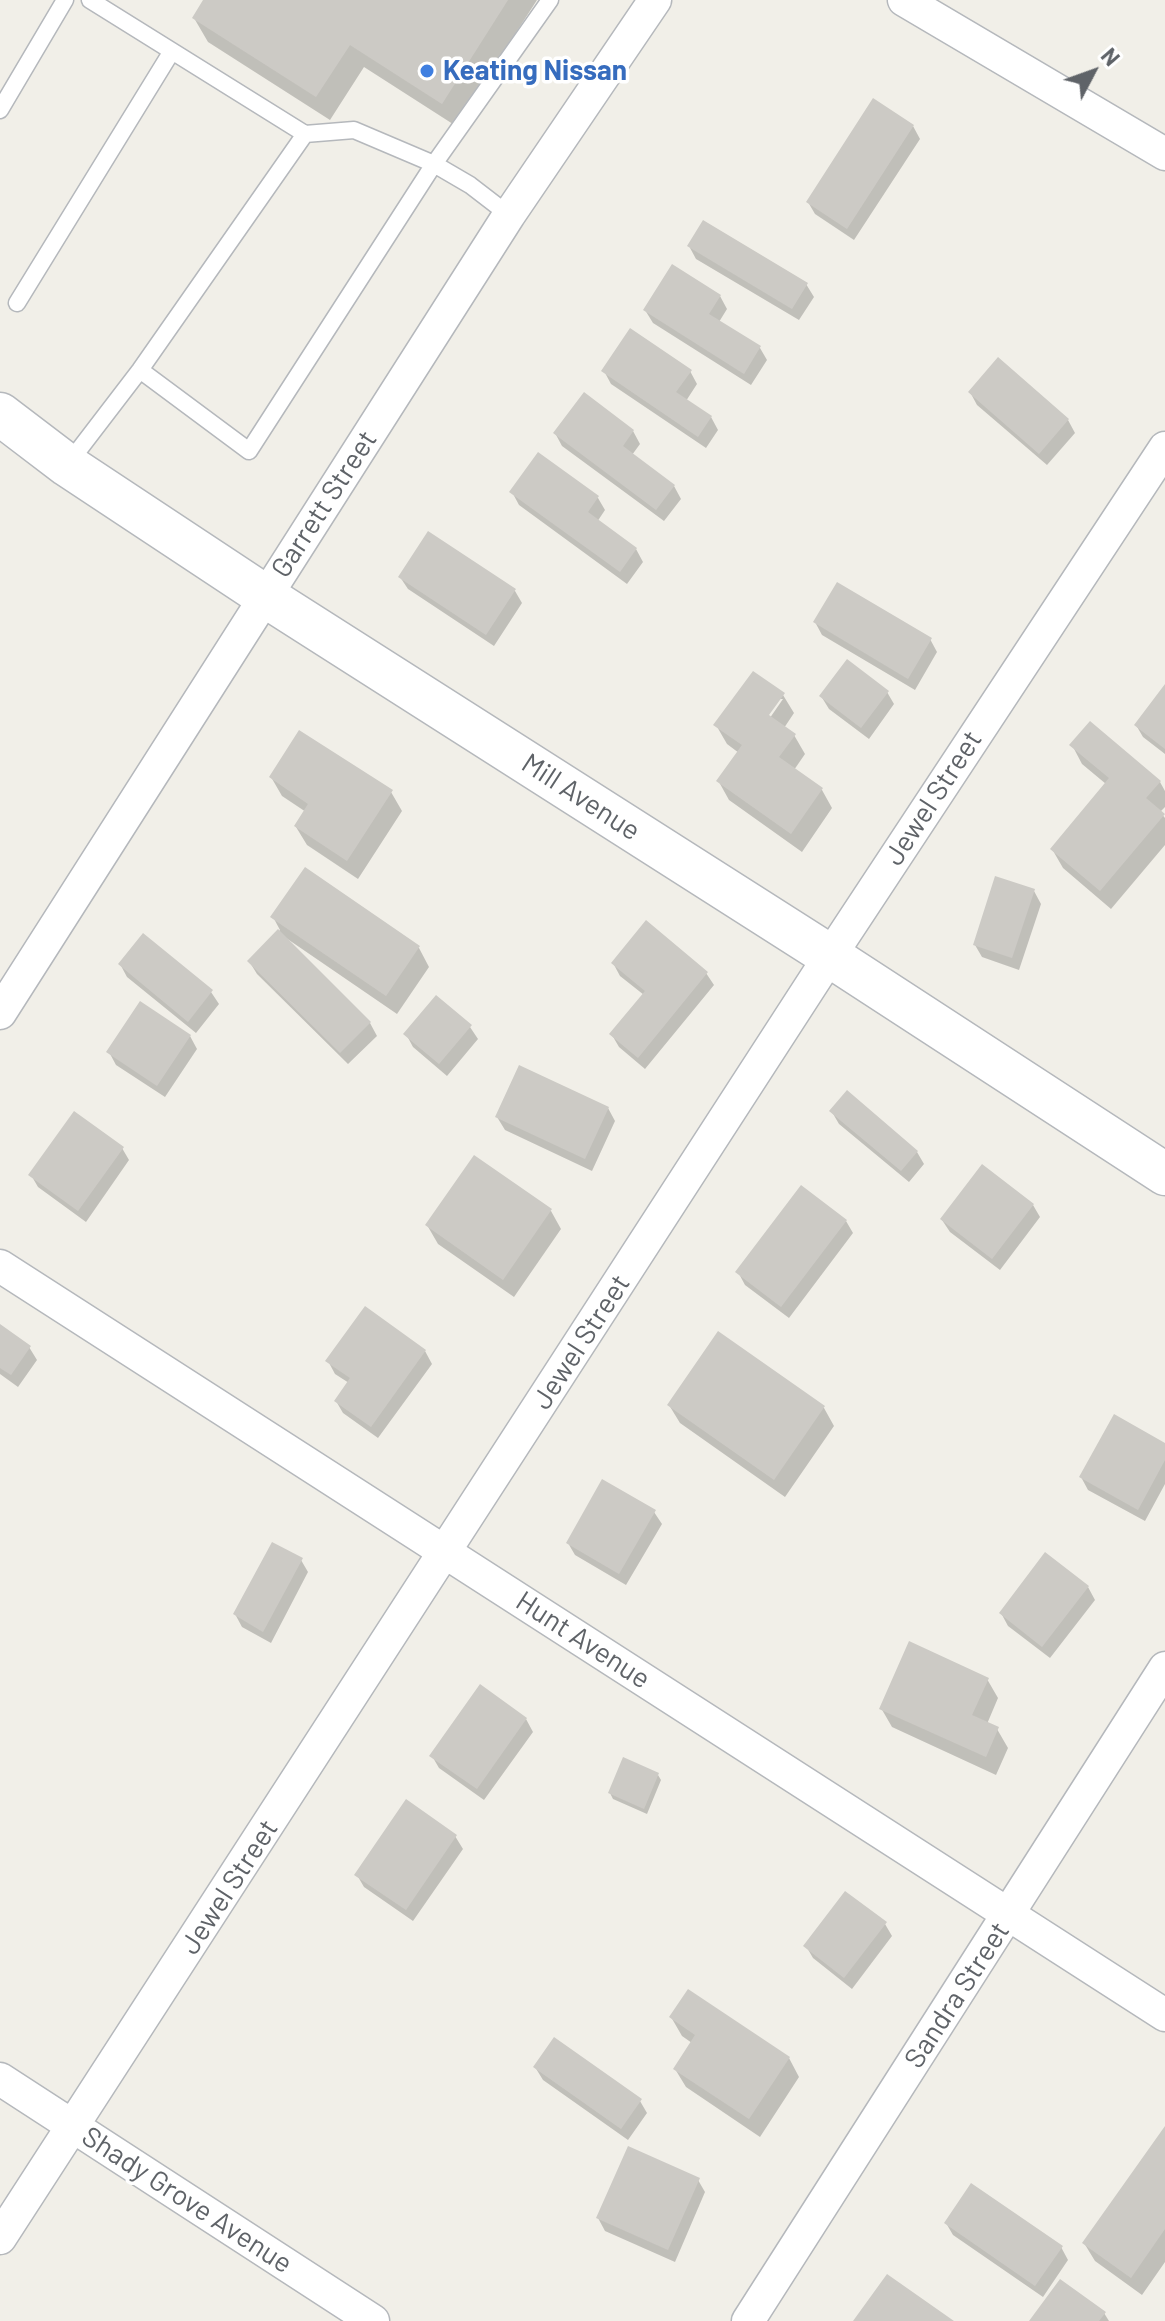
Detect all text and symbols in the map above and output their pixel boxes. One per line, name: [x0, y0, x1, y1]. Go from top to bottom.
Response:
north arrow: [1053, 32, 1133, 112]
text: N: [1096, 42, 1126, 70]
place label: Keating Nissan: [443, 54, 627, 88]
marker: Keating Nissan: [418, 62, 436, 80]
street label: Garrett Street: [264, 424, 384, 584]
street label: Jewel Street: [877, 724, 989, 872]
street label: Mill Avenue: [515, 746, 647, 848]
street label: Jewel Street: [525, 1268, 637, 1416]
street label: Hunt Avenue: [510, 1584, 656, 1696]
street label: Jewel Street: [173, 1813, 285, 1961]
street label: Sandra Street: [897, 1916, 1017, 2074]
street label: Shady Grove Avenue: [76, 2120, 298, 2280]

